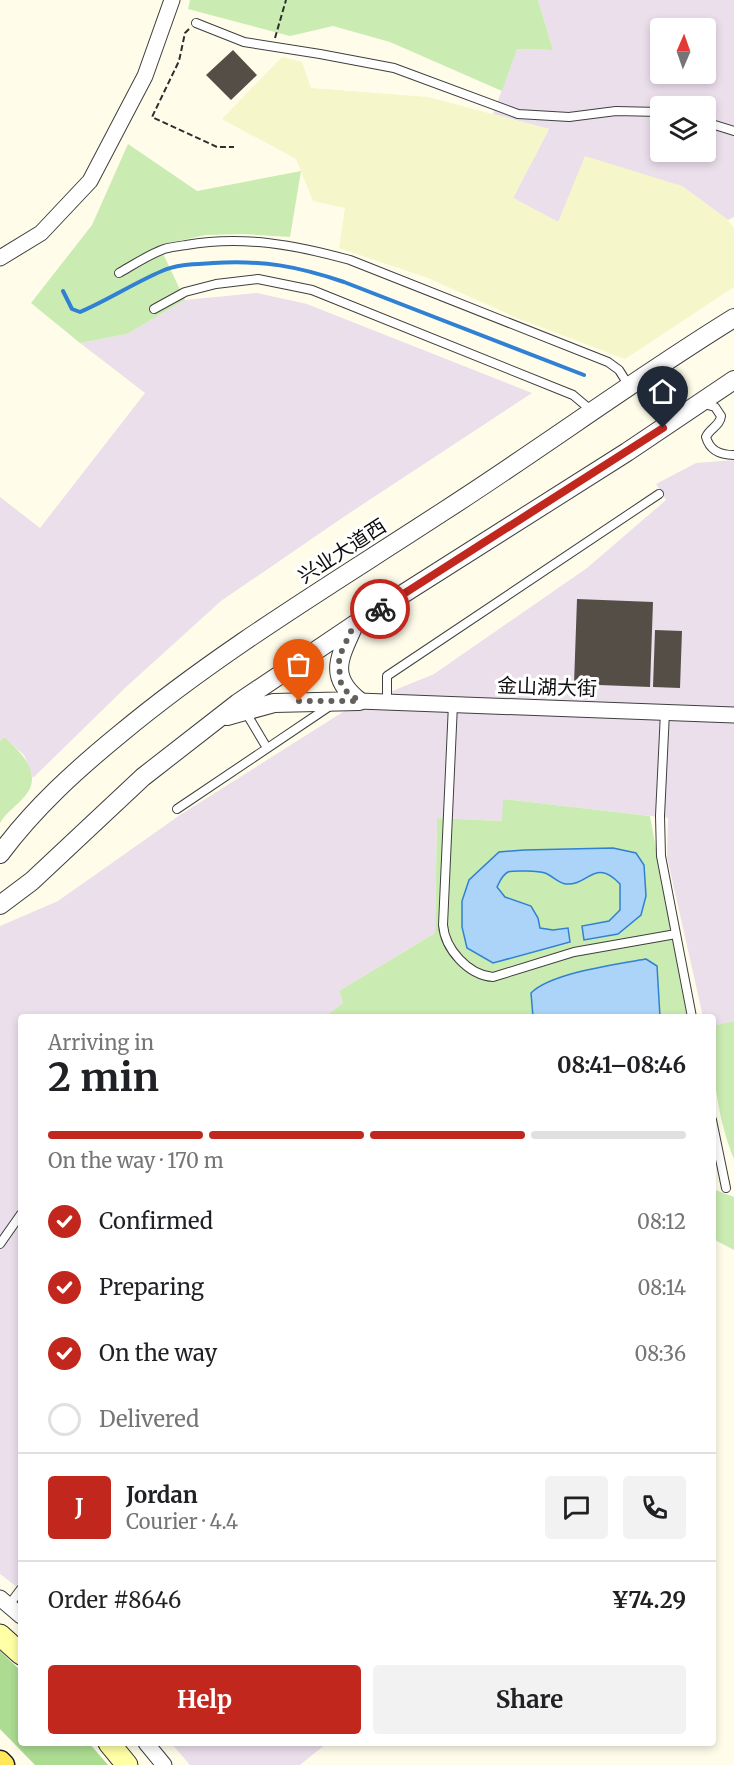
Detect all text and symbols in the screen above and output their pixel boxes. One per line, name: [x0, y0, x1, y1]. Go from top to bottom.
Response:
north arrow: [650, 18, 716, 84]
map controls: [650, 18, 716, 162]
button: layers: [650, 96, 716, 162]
pin: [637, 366, 688, 428]
icon: home: [646, 375, 679, 408]
street label: 兴业大道西: [293, 513, 390, 588]
courier: [350, 579, 410, 639]
icon: bike: [364, 593, 397, 626]
pin: [273, 639, 324, 701]
icon: bag: [282, 648, 315, 681]
street label: 金山湖大街: [497, 672, 597, 701]
text: Arriving in: [48, 1030, 154, 1055]
text: 08:41–08:46: [557, 1051, 686, 1079]
text: 2 min: [48, 1053, 159, 1102]
text: On the way · 170 m: [48, 1148, 224, 1173]
icon: check: [48, 1205, 81, 1238]
text: Confirmed: [99, 1207, 213, 1235]
text: 08:12: [637, 1209, 686, 1234]
icon: check: [48, 1271, 81, 1304]
text: Preparing: [99, 1273, 204, 1301]
text: 08:14: [638, 1275, 686, 1300]
icon: check: [48, 1337, 81, 1370]
text: On the way: [99, 1339, 217, 1367]
text: 08:36: [634, 1341, 686, 1366]
text: Delivered: [99, 1405, 199, 1433]
button: chat: [545, 1476, 608, 1539]
button: phone: [623, 1476, 686, 1539]
text: Jordan: [126, 1481, 198, 1509]
text: J: [75, 1493, 84, 1521]
text: Courier · 4.4: [126, 1509, 238, 1534]
text: Order #8646: [48, 1586, 181, 1614]
text: ¥74.29: [611, 1586, 686, 1614]
button: Help: [48, 1665, 361, 1734]
button: Share: [373, 1665, 686, 1734]

